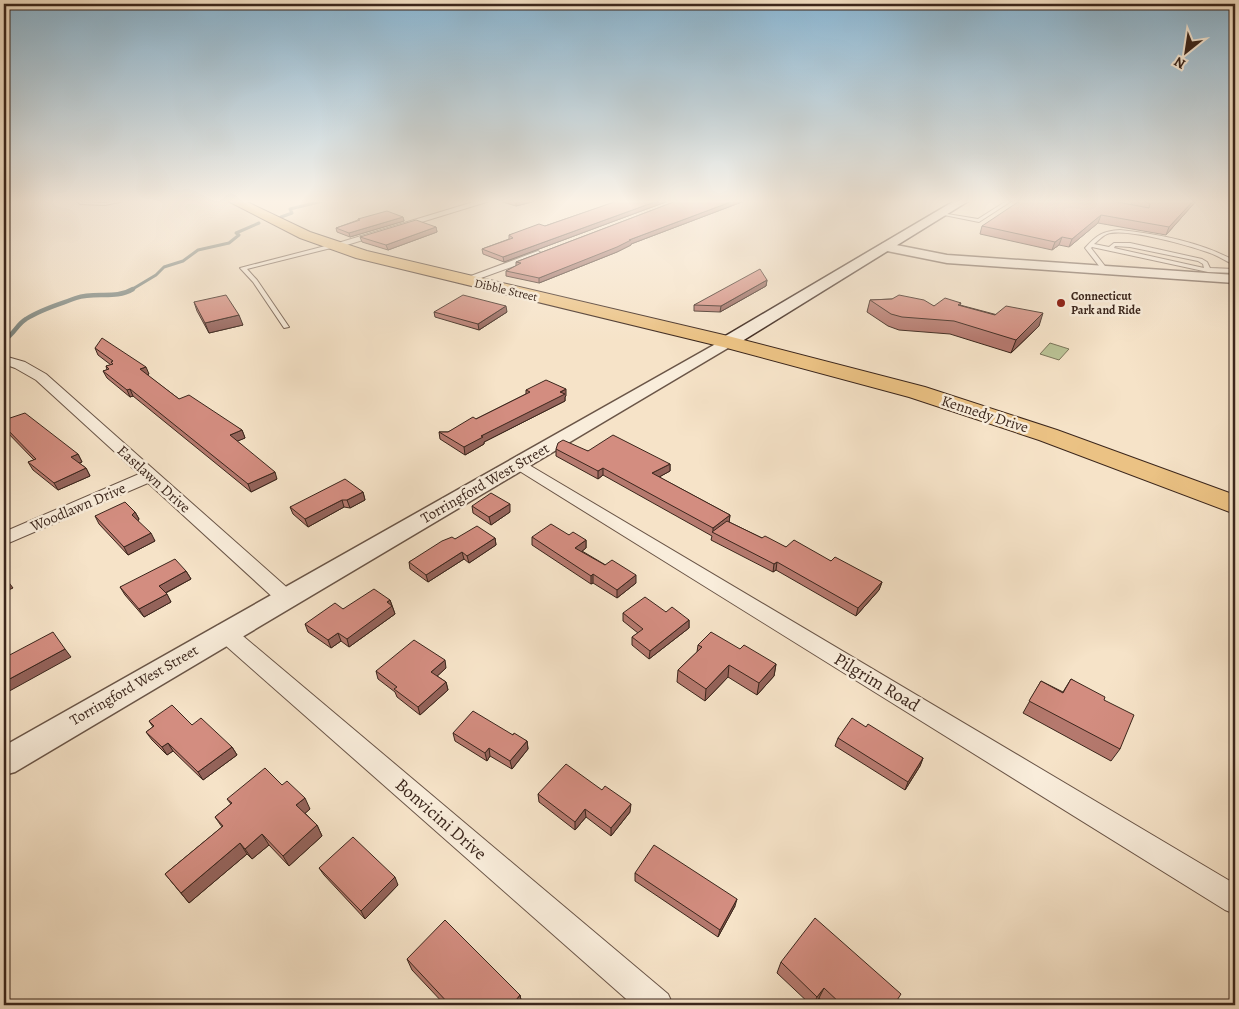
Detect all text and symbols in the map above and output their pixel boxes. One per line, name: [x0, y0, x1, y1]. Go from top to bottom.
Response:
north arrow: [1162, 28, 1212, 78]
text: N: [1171, 52, 1189, 74]
street label: Dibble Street: [473, 275, 539, 305]
place label: Connecticut Park and Ride: [1071, 288, 1141, 318]
marker: Connecticut Park and Ride: [1055, 297, 1067, 309]
street label: Kennedy Drive: [939, 391, 1031, 438]
street label: Torringford West Street: [417, 438, 553, 528]
street label: Eastlawn Drive: [113, 441, 195, 518]
street label: Woodlawn Drive: [26, 478, 129, 536]
street label: Torringford West Street: [66, 640, 202, 730]
street label: Pilgrim Road: [830, 647, 925, 717]
street label: Bonvicini Drive: [390, 773, 492, 865]

